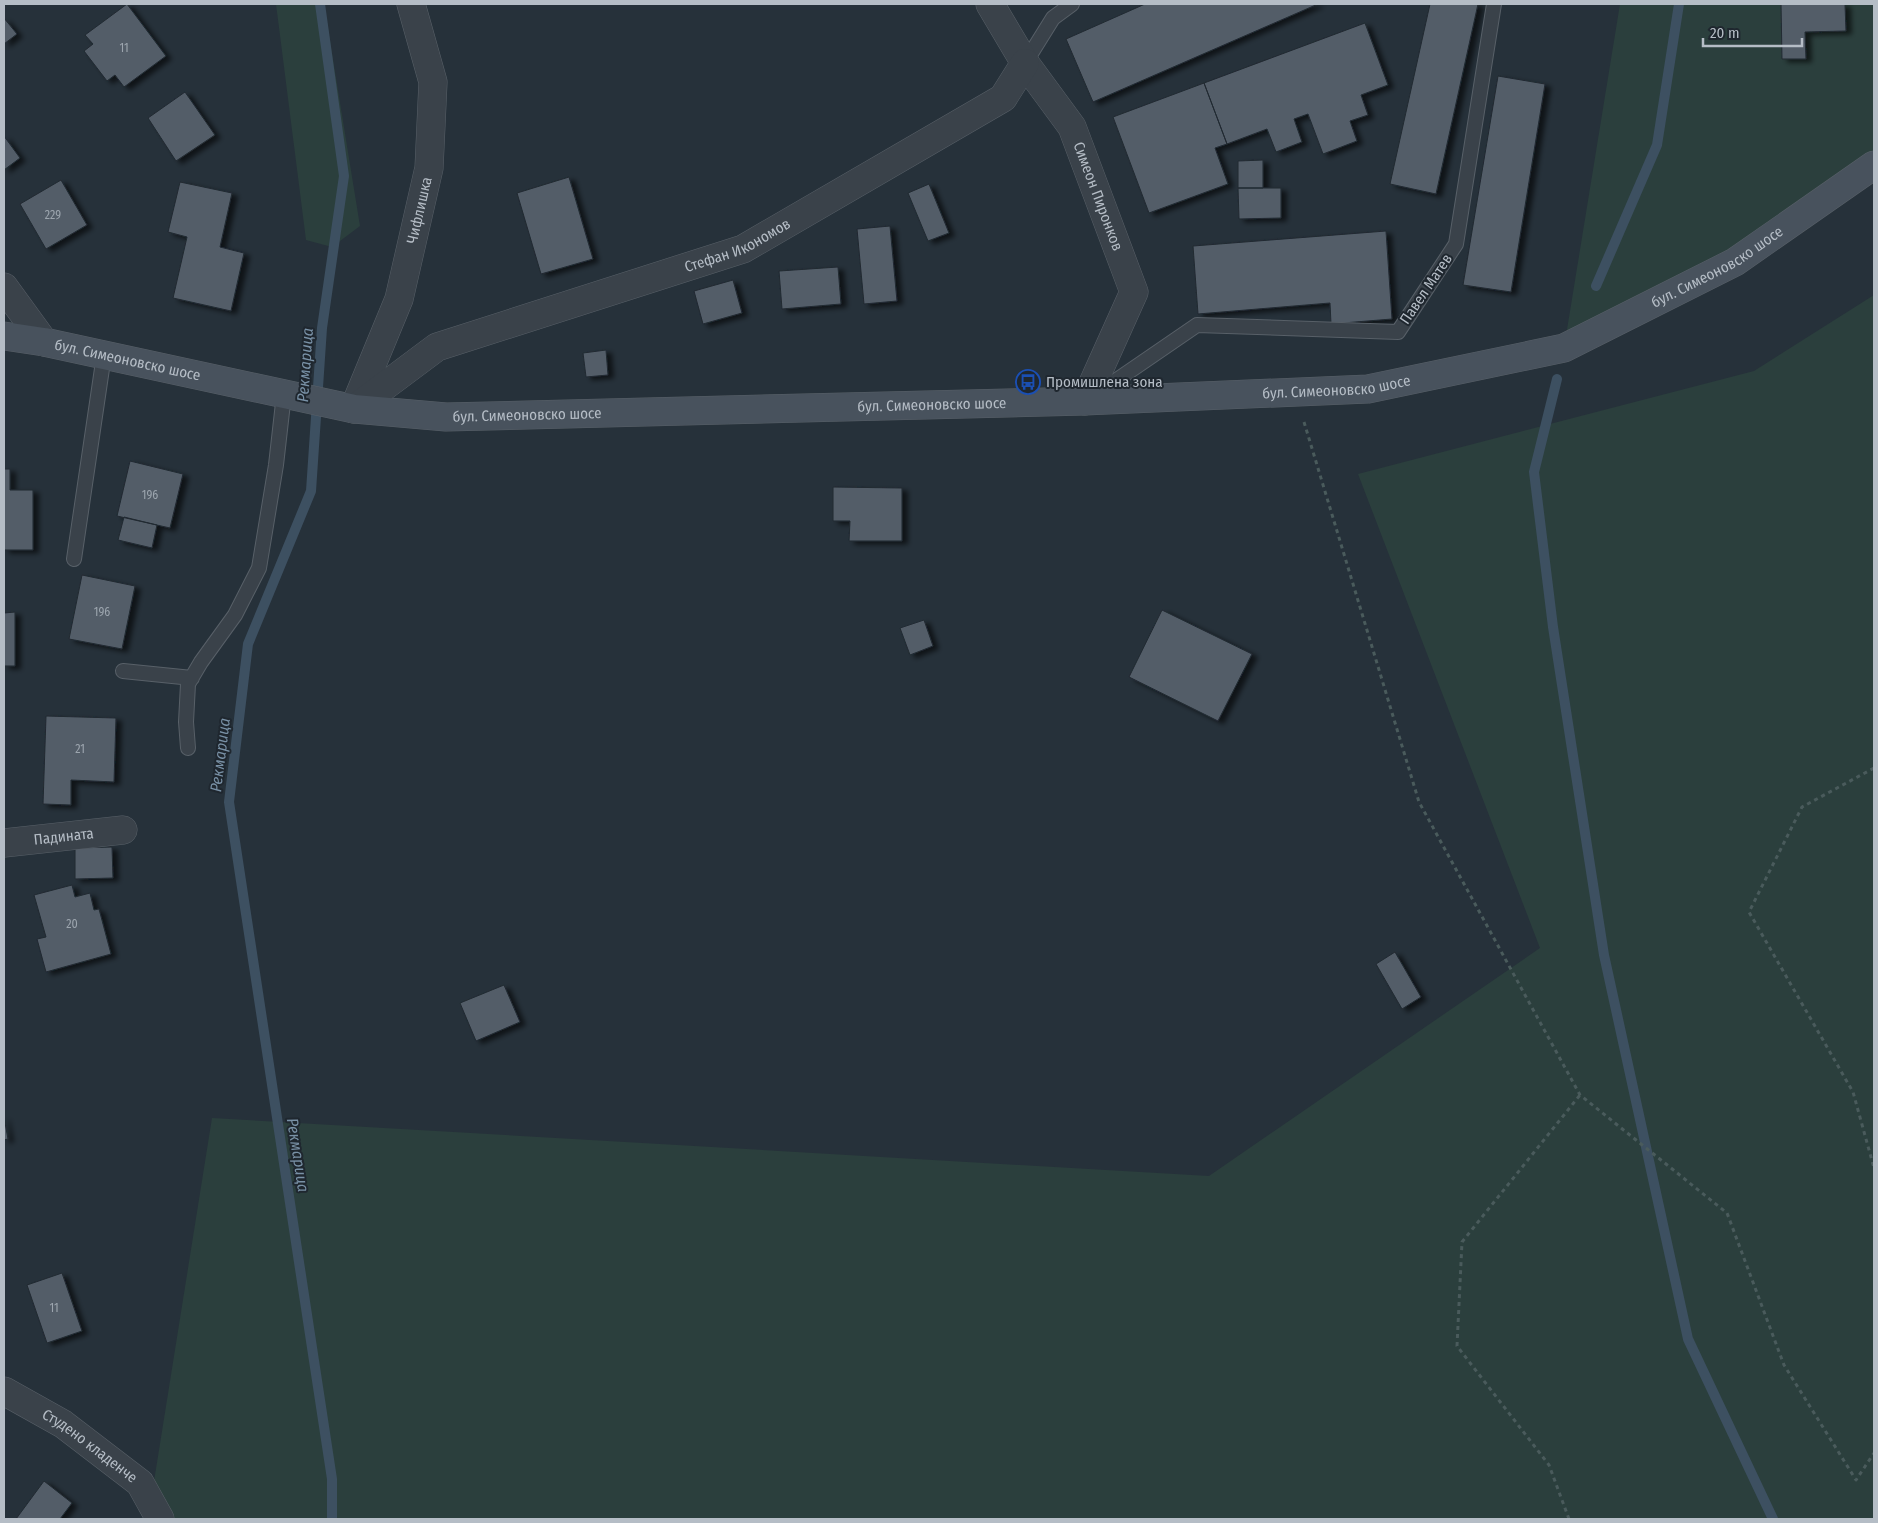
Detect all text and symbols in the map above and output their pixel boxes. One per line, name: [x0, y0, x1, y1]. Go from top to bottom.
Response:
scale bar: [1703, 15, 1802, 47]
text: 20 m: [1710, 24, 1740, 42]
house number: 11: [119, 41, 129, 55]
street label: Симеон Пиронков: [1069, 139, 1127, 253]
street label: Чифлишка: [403, 175, 436, 245]
house number: 229: [45, 208, 61, 222]
street label: Стефан Икономов: [682, 215, 793, 276]
street label: бул. Симеоновско шосе: [1648, 222, 1786, 312]
street label: Павел Матев: [1396, 250, 1456, 328]
water label: Рекмарица: [293, 327, 317, 403]
street label: бул. Симеоновско шосе: [53, 336, 202, 385]
bus stop icon: Промишлена зона: [1015, 369, 1041, 395]
street label: бул. Симеоновско шосе: [1262, 371, 1412, 402]
place label: Промишлена зона: [1046, 373, 1163, 391]
street label: бул. Симеоновско шосе: [857, 394, 1007, 416]
street label: бул. Симеоновско шосе: [452, 404, 602, 426]
house number: 196: [142, 488, 158, 502]
house number: 196: [94, 605, 110, 619]
water label: Рекмарица: [206, 717, 234, 793]
house number: 21: [75, 742, 85, 756]
street label: Падината: [33, 824, 94, 849]
house number: 20: [66, 917, 78, 931]
water label: Рекмарица: [283, 1117, 313, 1193]
house number: 11: [49, 1301, 59, 1315]
street label: Студено кладенче: [39, 1405, 141, 1487]

